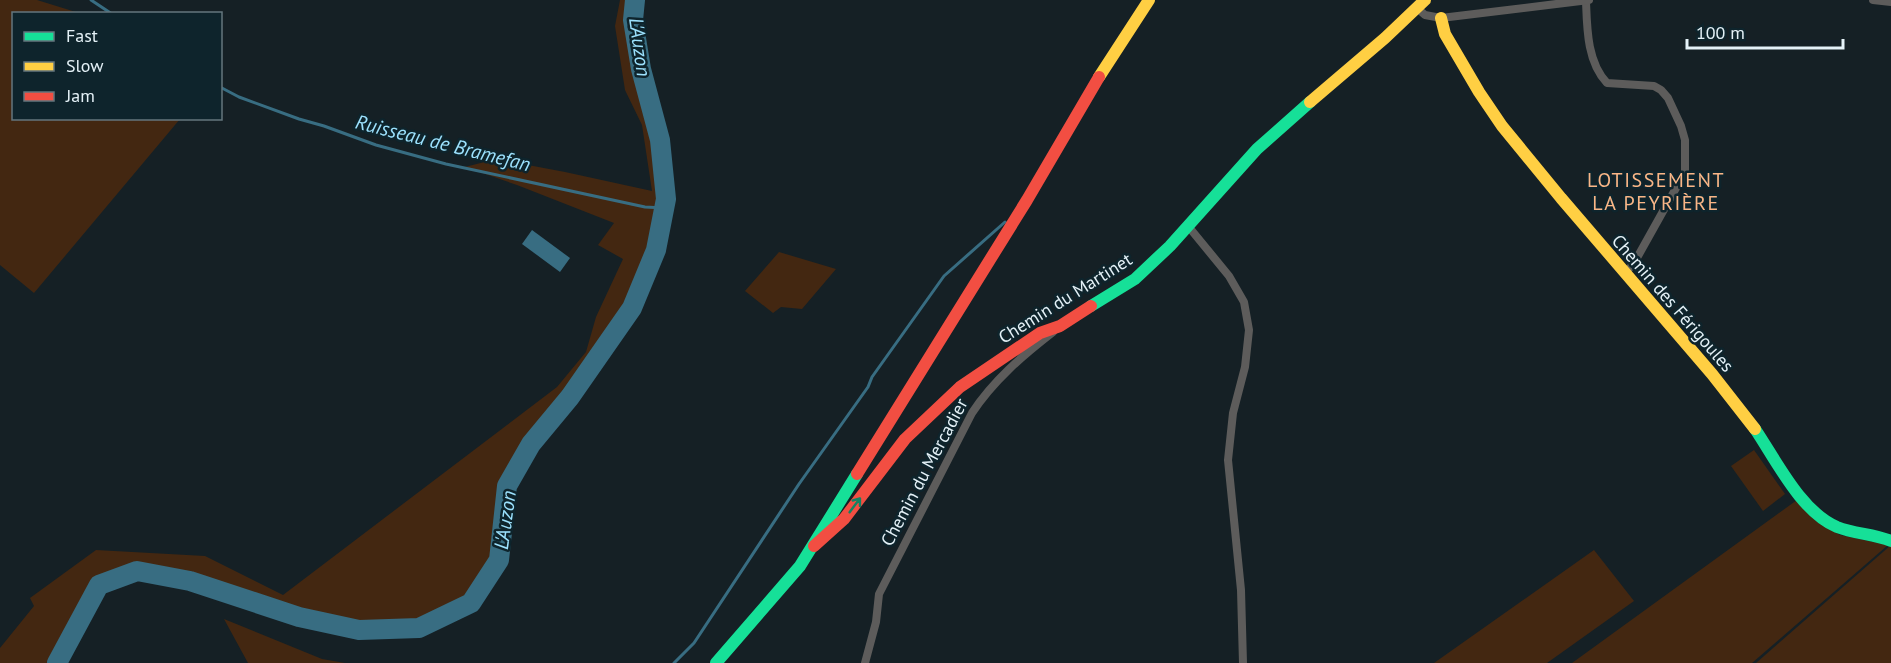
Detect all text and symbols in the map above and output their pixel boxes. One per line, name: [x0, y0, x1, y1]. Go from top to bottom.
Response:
legend: [12, 12, 222, 120]
scale bar: [1687, 12, 1843, 50]
water label: L'Auzon: [623, 16, 657, 78]
text: 100 m: [1696, 21, 1745, 44]
text: Fast: [66, 24, 98, 47]
text: Slow: [66, 54, 104, 77]
text: Jam: [65, 84, 95, 107]
water label: Ruisseau de Bramefan: [353, 109, 533, 177]
district label: LOTISSEMENT LA PEYRIÈRE: [1587, 167, 1725, 216]
street label: Chemin des Férigoules: [1607, 229, 1739, 377]
street label: Chemin du Martinet: [994, 248, 1136, 348]
street label: Chemin du Mercadier: [875, 394, 973, 550]
water label: L'Auzon: [488, 489, 522, 551]
one-way arrow: [849, 497, 862, 513]

